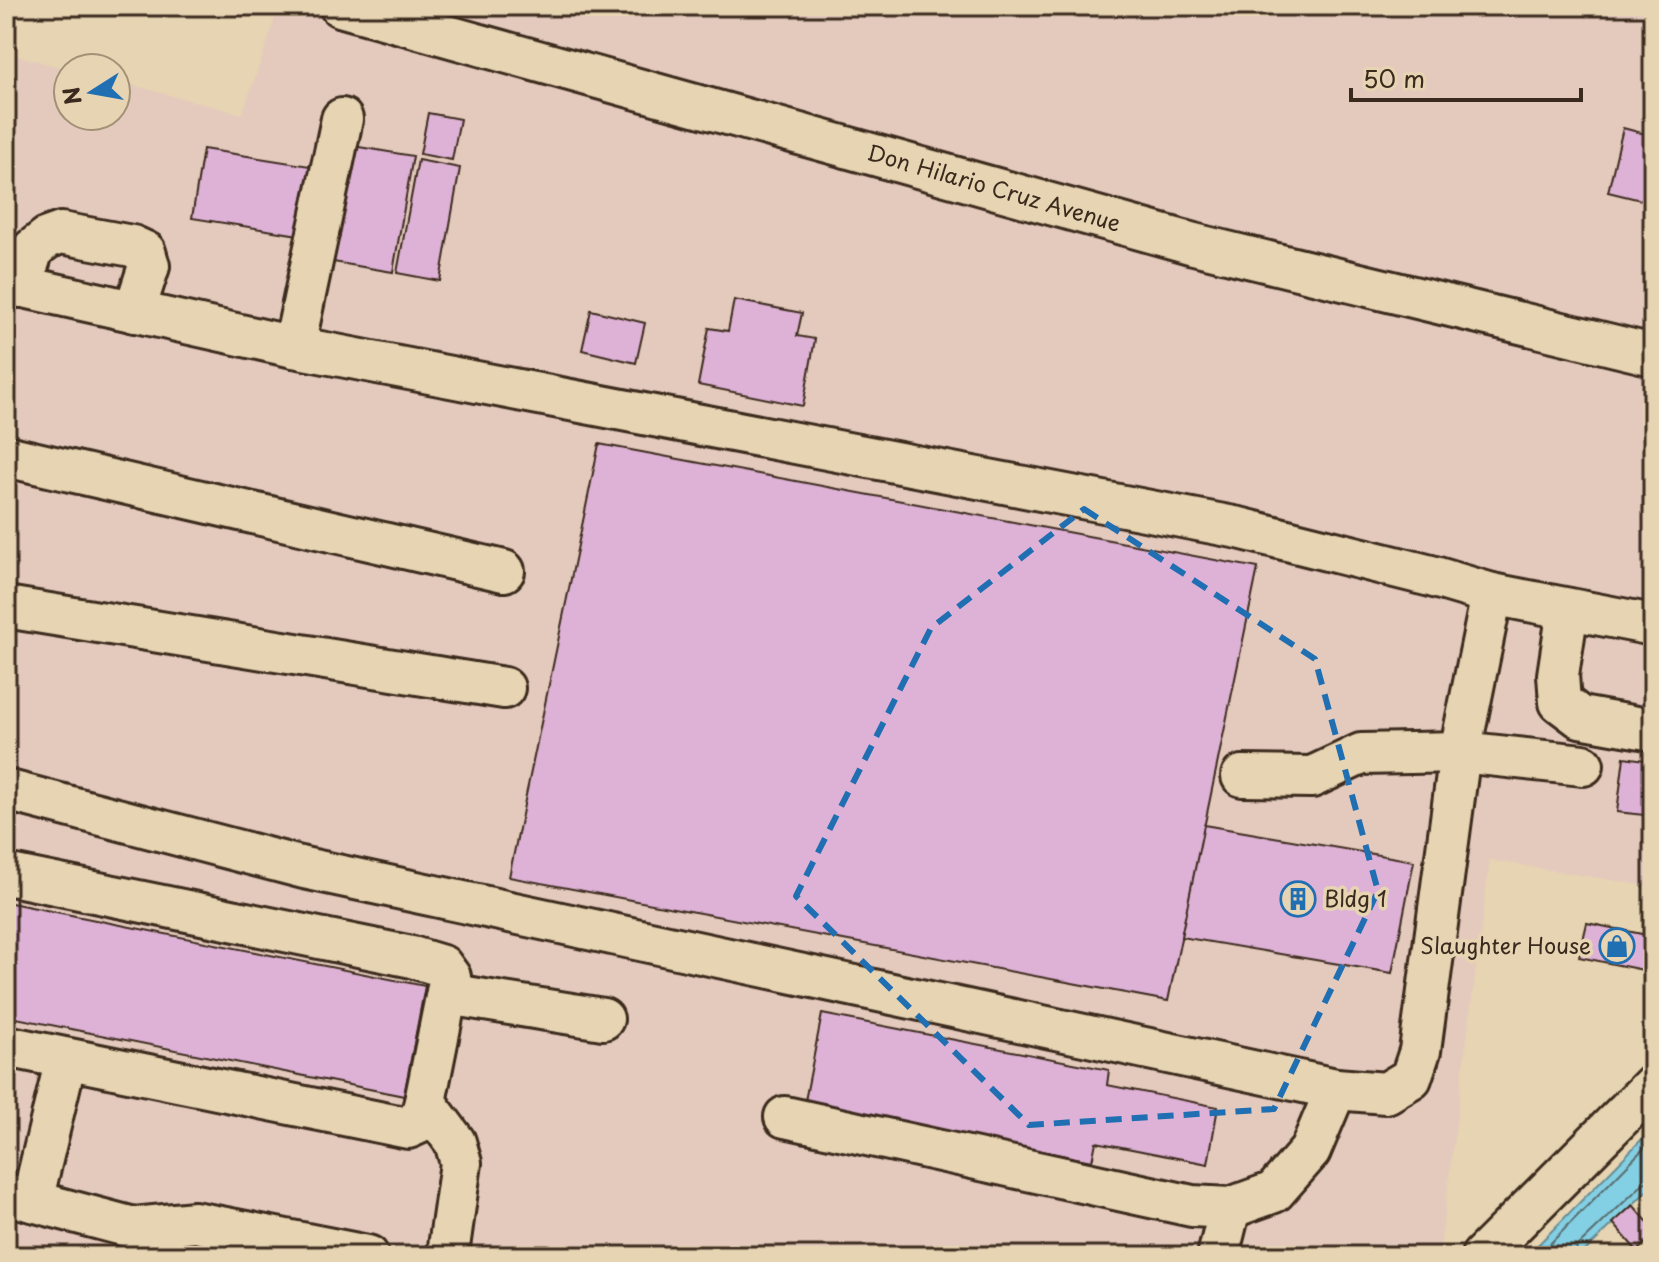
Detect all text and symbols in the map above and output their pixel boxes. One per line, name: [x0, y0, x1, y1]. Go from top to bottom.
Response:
north arrow: [52, 52, 132, 132]
scale bar: [1351, 52, 1581, 102]
text: 50 m: [1363, 60, 1425, 96]
text: N: [53, 84, 89, 108]
street label: Don Hilario Cruz Avenue: [864, 135, 1125, 239]
building icon: Bldg 1: [1279, 880, 1317, 918]
place label: Bldg 1: [1324, 881, 1387, 914]
shop icon: Slaughter House: [1598, 927, 1636, 965]
place label: Slaughter House: [1420, 928, 1591, 961]

